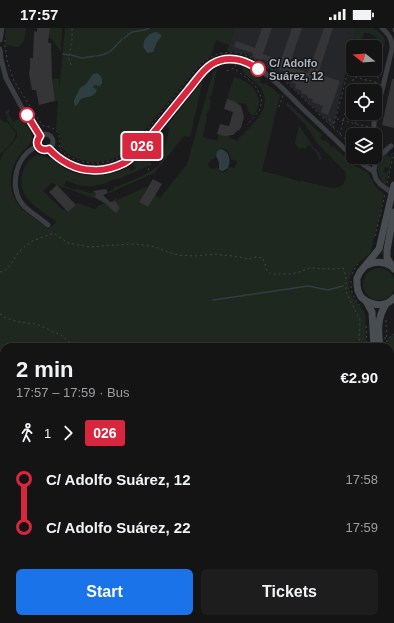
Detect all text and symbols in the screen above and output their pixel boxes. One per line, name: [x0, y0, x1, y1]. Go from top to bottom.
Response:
text: 17:57: [20, 6, 58, 23]
north arrow: [346, 40, 382, 76]
map controls: [346, 40, 382, 164]
place label: C/ Adolfo Suárez, 12: [269, 57, 323, 82]
marker: C/ Adolfo Suárez, 12: [250, 61, 266, 77]
button: locate: [346, 84, 382, 120]
unlabelled marker: [19, 107, 35, 123]
button: layers: [346, 128, 382, 164]
line badge: 026: [119, 133, 165, 159]
text: 026: [130, 138, 154, 154]
text: 2 min: [16, 357, 73, 382]
text: €2.90: [340, 369, 378, 386]
text: 17:57 – 17:59 · Bus: [16, 385, 129, 400]
icon: walk: [16, 422, 38, 444]
icon: forward: [57, 422, 79, 444]
text: 026: [93, 425, 117, 441]
text: 1: [44, 426, 51, 441]
text: C/ Adolfo Suárez, 12: [46, 471, 190, 488]
text: 17:58: [345, 472, 378, 487]
text: C/ Adolfo Suárez, 22: [46, 519, 190, 536]
text: 17:59: [345, 520, 378, 535]
button: Start: [16, 569, 193, 615]
button: Tickets: [201, 569, 378, 615]

